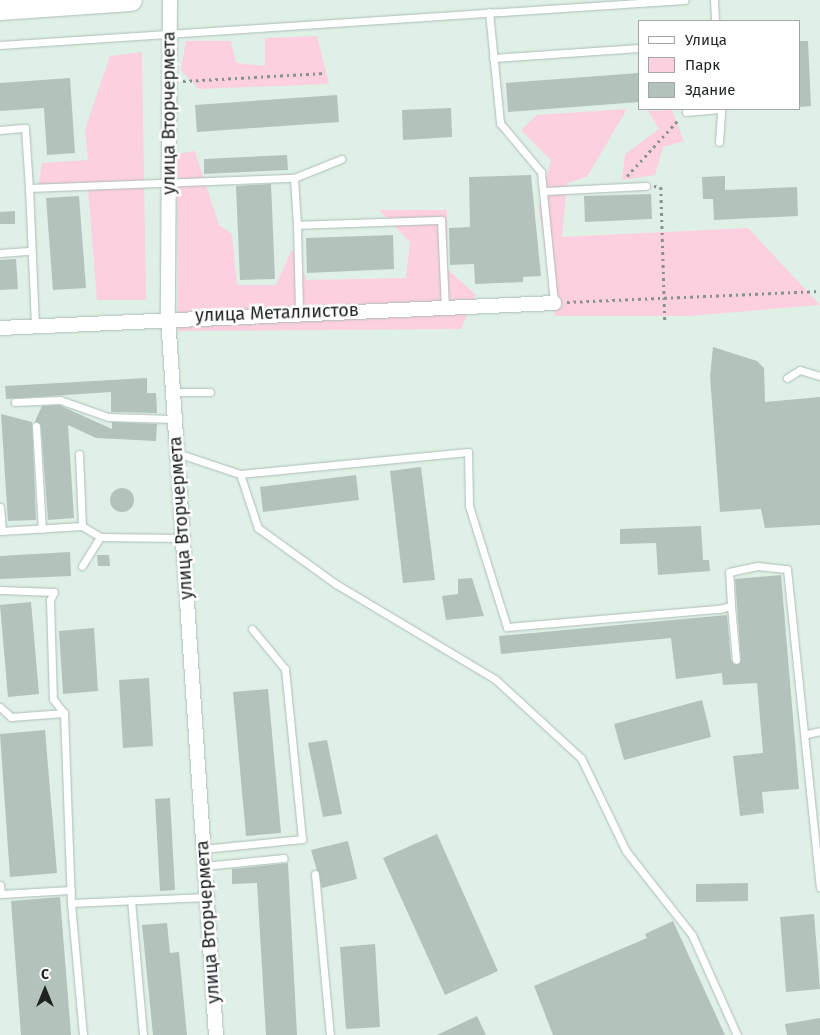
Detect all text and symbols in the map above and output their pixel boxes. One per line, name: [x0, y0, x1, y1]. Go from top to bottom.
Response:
legend: [638, 20, 800, 110]
street label: улица Вторчермета: [158, 31, 180, 195]
text: Улица: [685, 31, 727, 49]
text: Парк: [685, 56, 720, 74]
text: Здание: [685, 81, 735, 99]
street label: улица Металлистов: [195, 299, 359, 327]
street label: улица Вторчермета: [165, 436, 197, 600]
street label: улица Вторчермета: [192, 840, 224, 1004]
north arrow: [20, 965, 70, 1015]
text: С: [41, 966, 49, 983]

